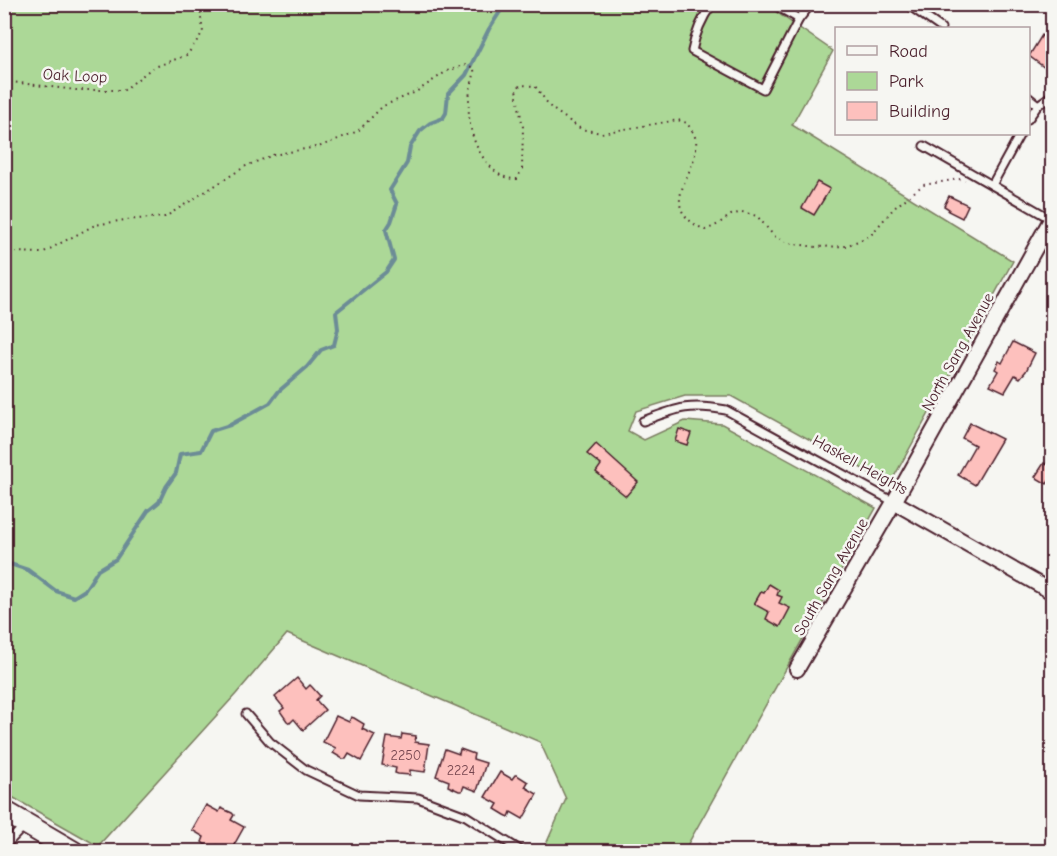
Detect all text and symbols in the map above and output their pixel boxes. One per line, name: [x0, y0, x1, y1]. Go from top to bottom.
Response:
legend: [835, 27, 1030, 135]
text: Road: [889, 41, 928, 62]
street label: Oak Loop: [42, 65, 108, 87]
text: Park: [889, 71, 924, 92]
text: Building: [889, 101, 951, 122]
street label: North Sang Avenue: [918, 290, 998, 414]
street label: Haskell Heights: [809, 431, 911, 499]
street label: South Sang Avenue: [790, 515, 872, 639]
house number: 2250: [391, 747, 421, 764]
house number: 2224: [447, 762, 476, 779]

